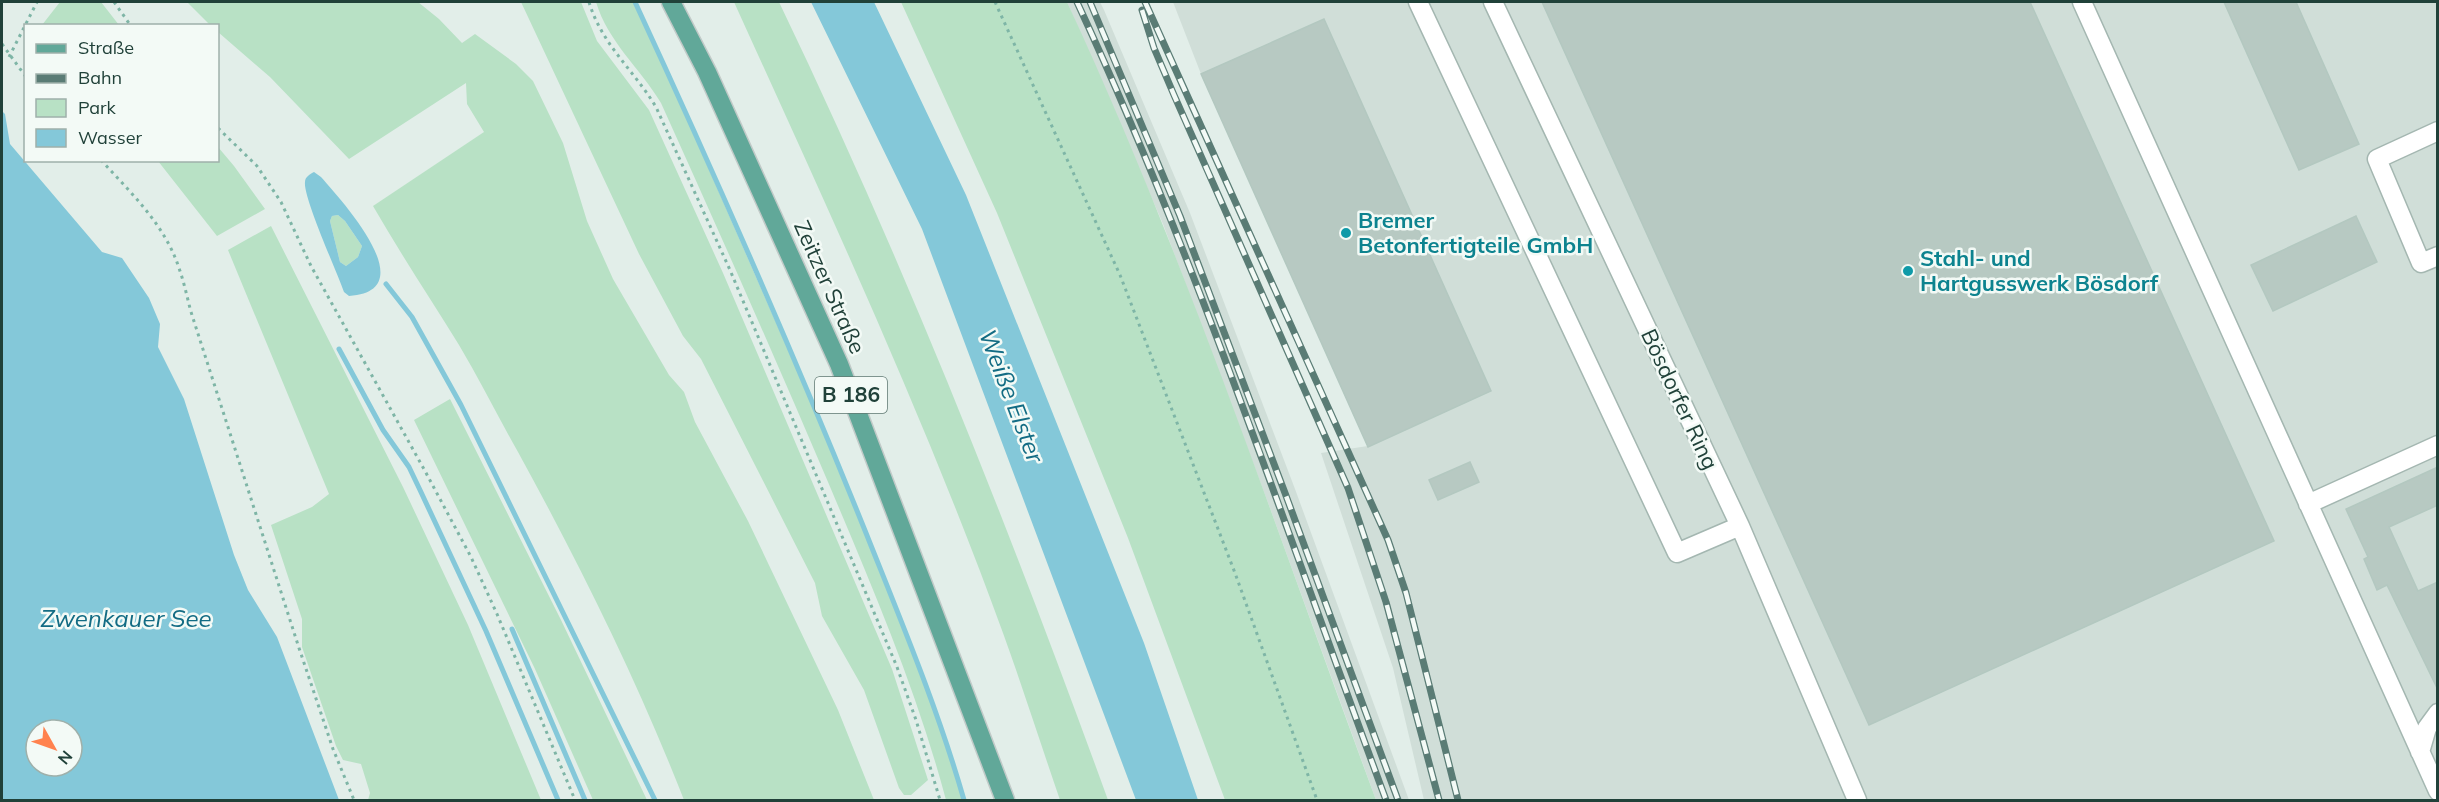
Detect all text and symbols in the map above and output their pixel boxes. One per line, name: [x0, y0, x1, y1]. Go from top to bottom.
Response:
legend: [24, 24, 219, 162]
text: Straße: [78, 36, 134, 59]
text: Bahn: [78, 66, 122, 89]
text: Park: [78, 96, 117, 119]
text: Wasser: [78, 126, 142, 149]
place label: Bremer Betonfertigteile GmbH: [1358, 206, 1593, 259]
street label: Zeitzer Straße: [788, 216, 872, 358]
marker: Bremer Betonfertigteile GmbH: [1339, 226, 1353, 240]
place label: Stahl- und Hartgusswerk Bösdorf: [1920, 244, 2159, 297]
marker: Stahl- und Hartgusswerk Bösdorf: [1901, 264, 1915, 278]
street label: Bösdorfer Ring: [1635, 324, 1725, 474]
water label: Weiße Elster: [973, 325, 1052, 468]
road number: B 186: [815, 377, 887, 413]
water label: Zwenkauer See: [40, 603, 212, 633]
north arrow: [24, 718, 84, 778]
text: N: [54, 747, 77, 769]

